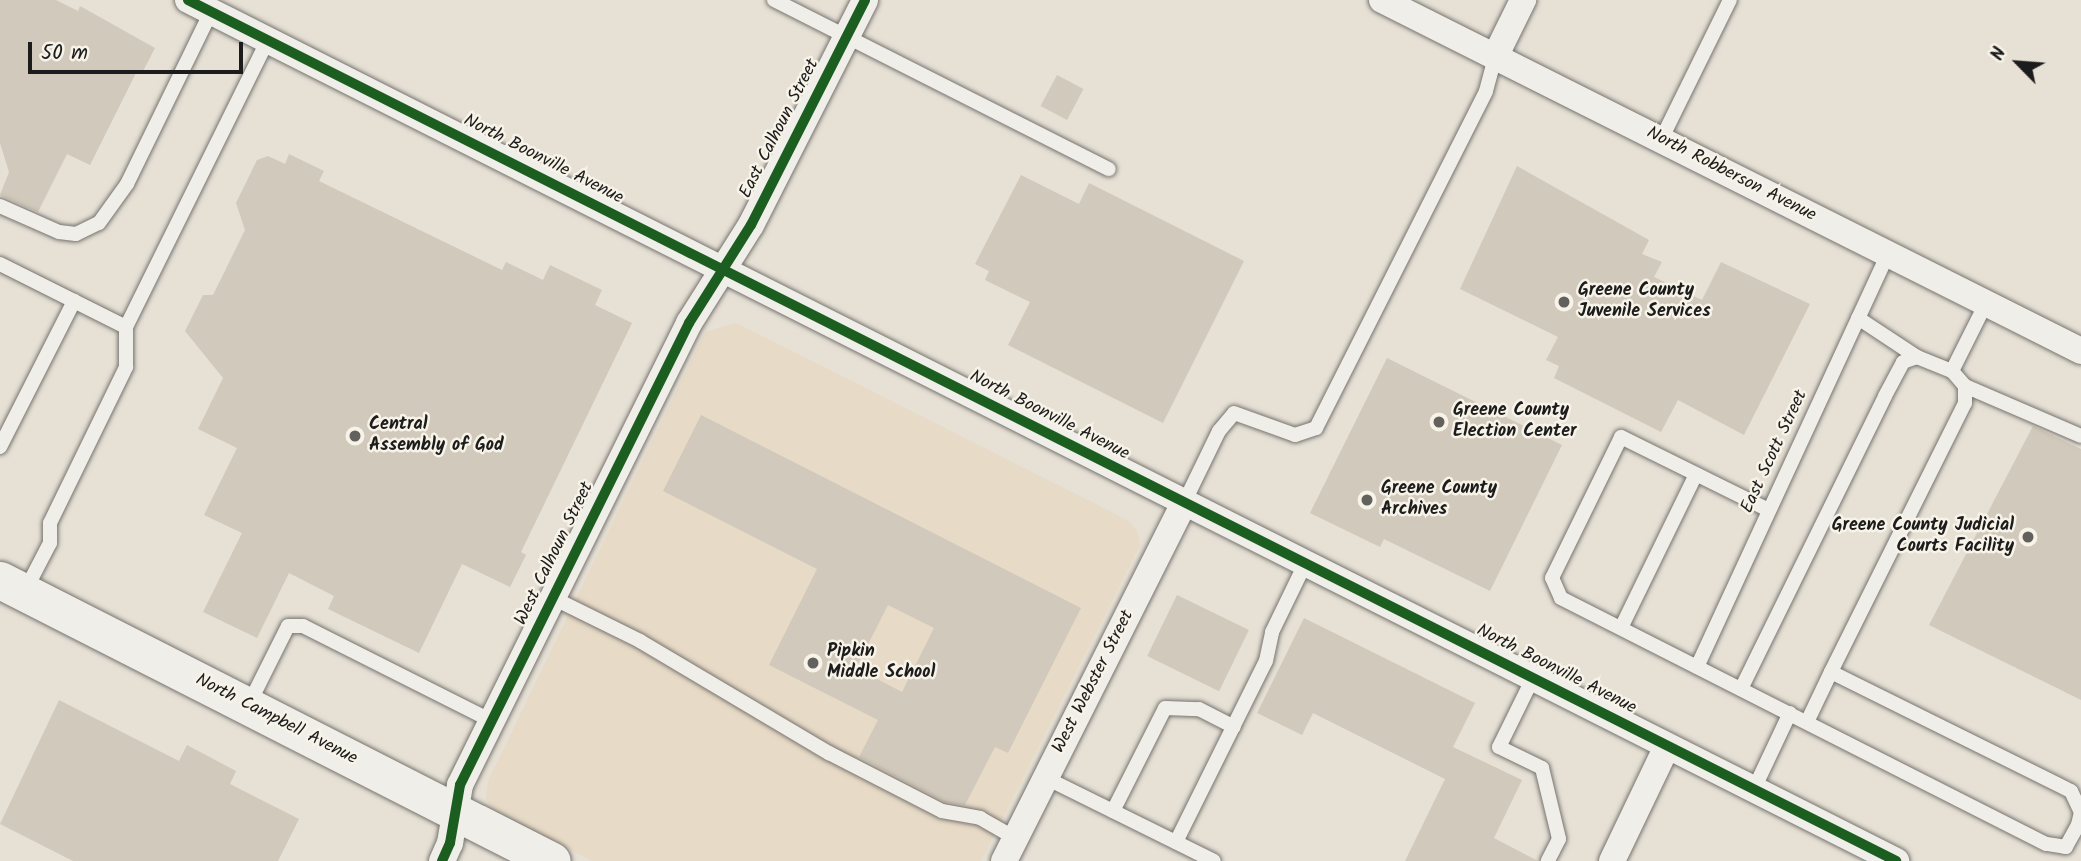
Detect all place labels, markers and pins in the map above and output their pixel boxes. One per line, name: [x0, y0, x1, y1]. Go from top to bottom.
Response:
place label: Greene County Juvenile Services: [1578, 281, 1711, 324]
marker: Greene County Juvenile Services: [1556, 294, 1572, 310]
place label: Greene County Election Center: [1453, 401, 1576, 444]
marker: Greene County Election Center: [1431, 414, 1447, 430]
place label: Central Assembly of God: [369, 415, 504, 458]
marker: Central Assembly of God: [347, 428, 363, 444]
place label: Greene County Archives: [1381, 479, 1497, 522]
marker: Greene County Archives: [1359, 492, 1375, 508]
place label: Greene County Judicial Courts Facility: [1832, 516, 2014, 558]
marker: Greene County Judicial Courts Facility: [2020, 529, 2036, 545]
place label: Pipkin Middle School: [827, 642, 935, 684]
marker: Pipkin Middle School: [805, 655, 821, 671]

